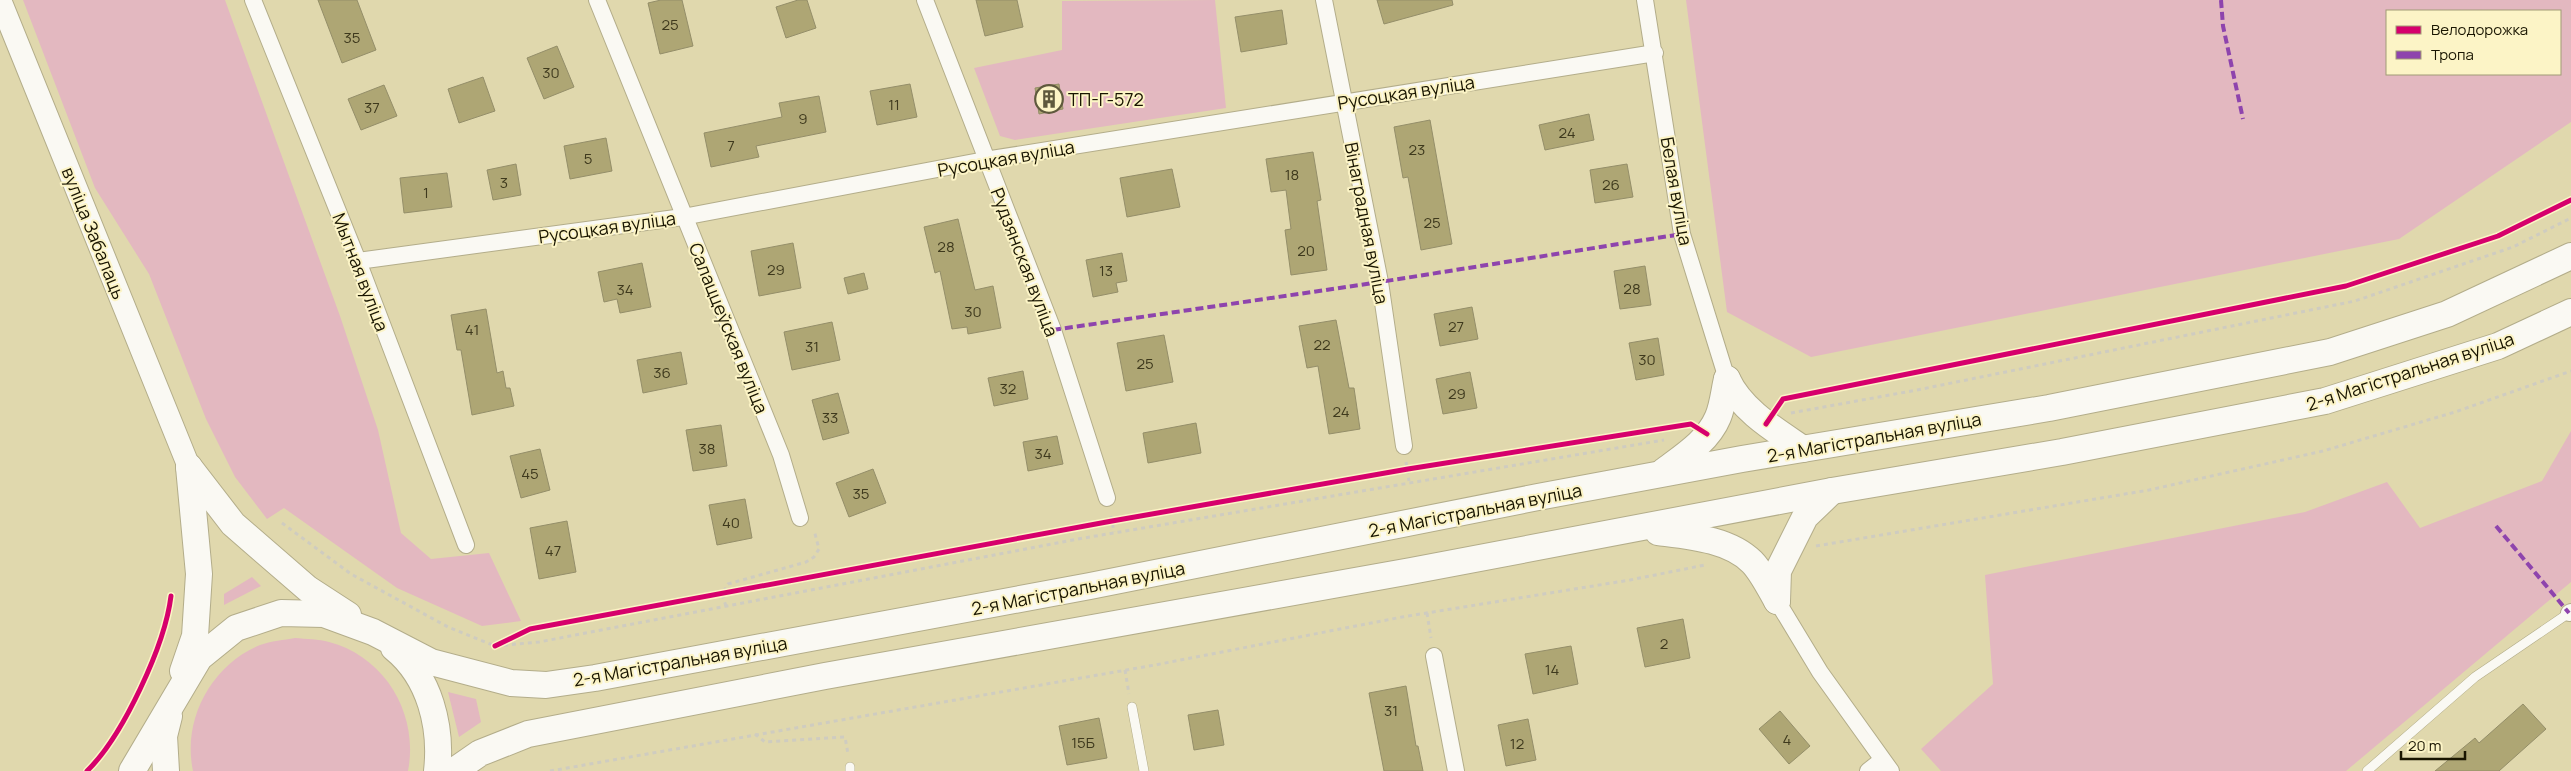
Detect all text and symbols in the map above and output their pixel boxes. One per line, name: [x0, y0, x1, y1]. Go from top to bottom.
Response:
legend: [2386, 10, 2561, 75]
house number: 25: [661, 14, 679, 35]
text: Велодорожка: [2431, 19, 2528, 40]
house number: 35: [344, 27, 360, 48]
text: Тропа: [2431, 44, 2474, 65]
house number: 30: [542, 62, 560, 83]
street label: Русоцкая вуліца: [1336, 69, 1476, 115]
building icon: ТП-Г-572: [1034, 84, 1064, 114]
place label: ТП-Г-572: [1068, 87, 1144, 111]
house number: 11: [888, 94, 900, 115]
house number: 37: [364, 97, 380, 118]
house number: 9: [798, 108, 808, 129]
house number: 24: [1558, 122, 1576, 143]
street label: Русоцкая вуліца: [936, 134, 1076, 182]
house number: 7: [727, 135, 735, 156]
street label: Белая вуліца: [1656, 135, 1698, 247]
house number: 23: [1409, 139, 1425, 160]
street label: Вінаградная вуліца: [1340, 140, 1394, 306]
house number: 5: [584, 148, 592, 169]
street label: вуліца Забалаць: [57, 163, 131, 303]
house number: 18: [1285, 164, 1299, 185]
house number: 3: [500, 172, 508, 193]
house number: 26: [1602, 174, 1620, 195]
house number: 1: [423, 182, 429, 203]
street label: Рудзянская вуліца: [986, 184, 1064, 340]
street label: Русоцкая вуліца: [537, 205, 677, 249]
street label: Мытная вуліца: [327, 209, 395, 335]
house number: 25: [1423, 212, 1441, 233]
house number: 28: [937, 236, 955, 257]
street label: Салаццеўская вуліца: [684, 239, 774, 417]
house number: 20: [1297, 240, 1315, 261]
house number: 29: [767, 259, 785, 280]
house number: 13: [1099, 260, 1113, 281]
house number: 28: [1623, 278, 1641, 299]
house number: 34: [616, 279, 634, 300]
house number: 30: [964, 301, 982, 322]
house number: 27: [1448, 316, 1464, 337]
house number: 41: [465, 319, 479, 340]
street label: 2-я Магістральная вуліца: [2303, 326, 2517, 416]
house number: 22: [1313, 334, 1331, 355]
house number: 31: [805, 336, 819, 357]
house number: 30: [1638, 349, 1656, 370]
house number: 25: [1136, 353, 1154, 374]
house number: 36: [653, 362, 671, 383]
house number: 32: [1000, 378, 1016, 399]
house number: 29: [1448, 383, 1466, 404]
house number: 24: [1332, 401, 1350, 422]
street label: 2-я Магістральная вуліца: [1765, 406, 1983, 468]
house number: 33: [822, 407, 838, 428]
house number: 38: [698, 438, 716, 459]
house number: 34: [1034, 443, 1052, 464]
house number: 45: [521, 463, 539, 484]
street label: 2-я Магістральная вуліца: [1366, 478, 1584, 542]
house number: 35: [853, 483, 869, 504]
house number: 40: [722, 512, 740, 533]
house number: 47: [545, 540, 561, 561]
street label: 2-я Магістральная вуліца: [969, 556, 1187, 620]
street label: 2-я Магістральная вуліца: [571, 630, 789, 692]
house number: 2: [1660, 633, 1668, 654]
house number: 14: [1545, 659, 1559, 680]
house number: 31: [1384, 700, 1398, 721]
scale bar: [2401, 728, 2465, 760]
house number: 4: [1783, 729, 1792, 750]
house number: 15Б: [1071, 732, 1095, 753]
house number: 12: [1510, 733, 1524, 754]
text: 20 m: [2408, 735, 2441, 756]

